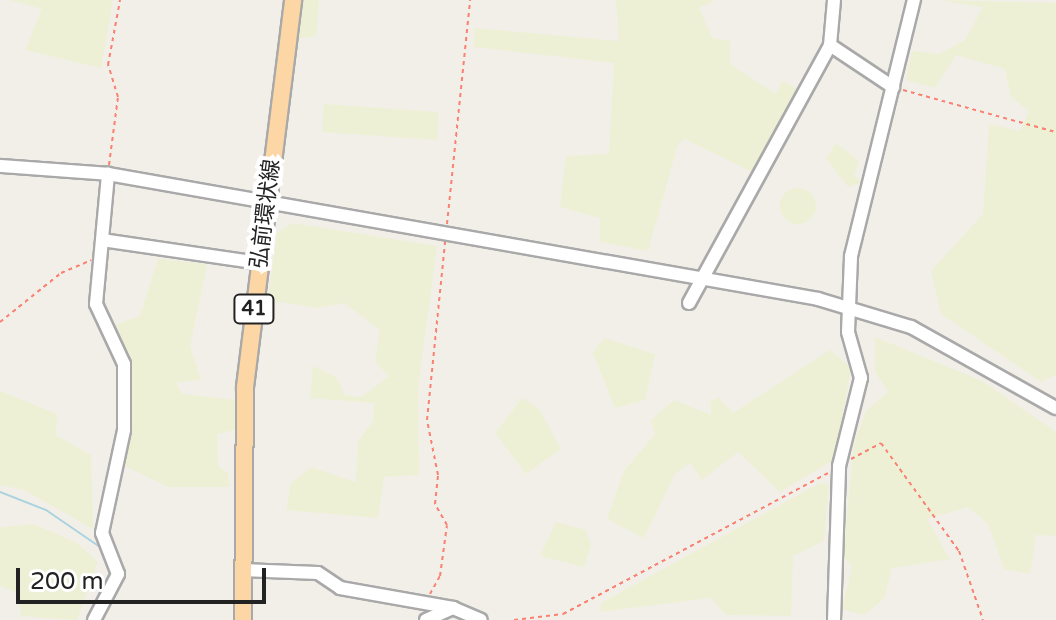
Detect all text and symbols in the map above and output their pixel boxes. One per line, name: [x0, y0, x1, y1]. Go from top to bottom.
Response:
street label: 弘前環状線: [246, 158, 286, 270]
road number: 41: [232, 293, 276, 325]
scale bar: [20, 552, 270, 602]
text: 200 m: [30, 567, 104, 596]

